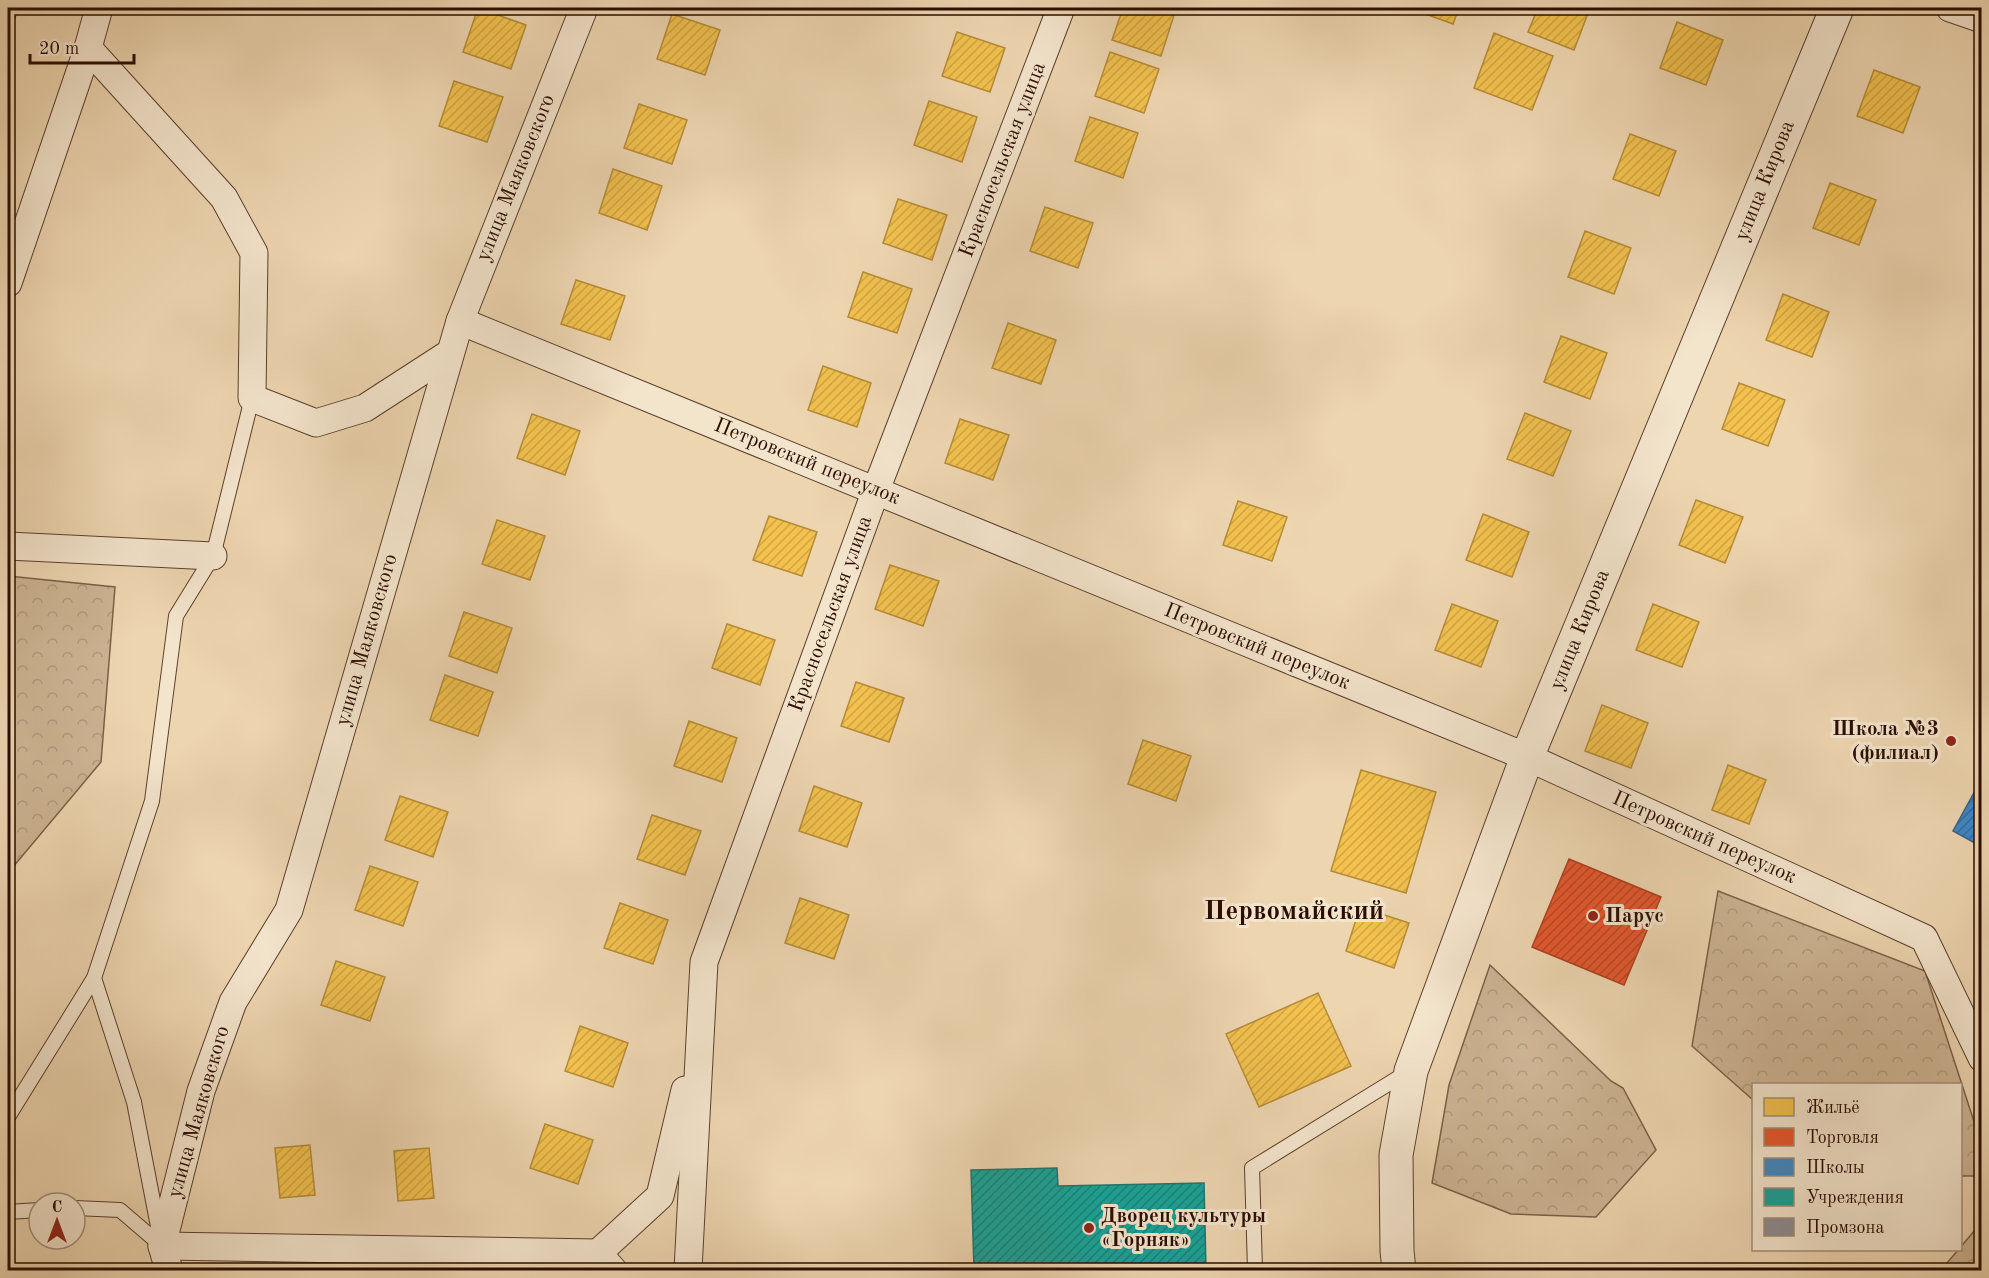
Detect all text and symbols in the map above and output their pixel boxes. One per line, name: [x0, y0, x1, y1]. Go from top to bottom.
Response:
scale bar: [30, 27, 134, 65]
text: 20 m: [39, 40, 79, 58]
street label: Красносельская улица: [956, 59, 1050, 261]
street label: улица Маяковского: [473, 91, 559, 265]
street label: улица Кирова: [1731, 118, 1799, 244]
street label: Петровский переулок: [711, 415, 904, 509]
street label: Красносельская улица: [786, 513, 876, 715]
street label: улица Маяковского: [332, 551, 402, 729]
street label: улица Кирова: [1546, 567, 1614, 693]
street label: Петровский переулок: [1161, 600, 1354, 694]
place label: Школа №3 (филиал): [1832, 719, 1939, 764]
marker: Школа №3 (филиал): [1944, 734, 1958, 748]
street label: Петровский переулок: [1609, 788, 1800, 888]
district label: Первомайский: [1204, 898, 1384, 925]
place label: Парус: [1605, 906, 1664, 927]
marker: Парус: [1586, 909, 1600, 923]
street label: улица Маяковского: [164, 1023, 234, 1201]
legend: [1752, 1083, 1962, 1251]
text: Жильё: [1806, 1099, 1860, 1117]
text: Торговля: [1806, 1129, 1879, 1147]
text: Школы: [1806, 1159, 1865, 1177]
text: Учреждения: [1806, 1189, 1904, 1207]
north arrow: [27, 1191, 87, 1251]
text: С: [52, 1200, 62, 1216]
place label: Дворец культуры «Горняк»: [1101, 1206, 1266, 1251]
text: Промзона: [1806, 1219, 1884, 1237]
marker: Дворец культуры «Горняк»: [1082, 1221, 1096, 1235]

